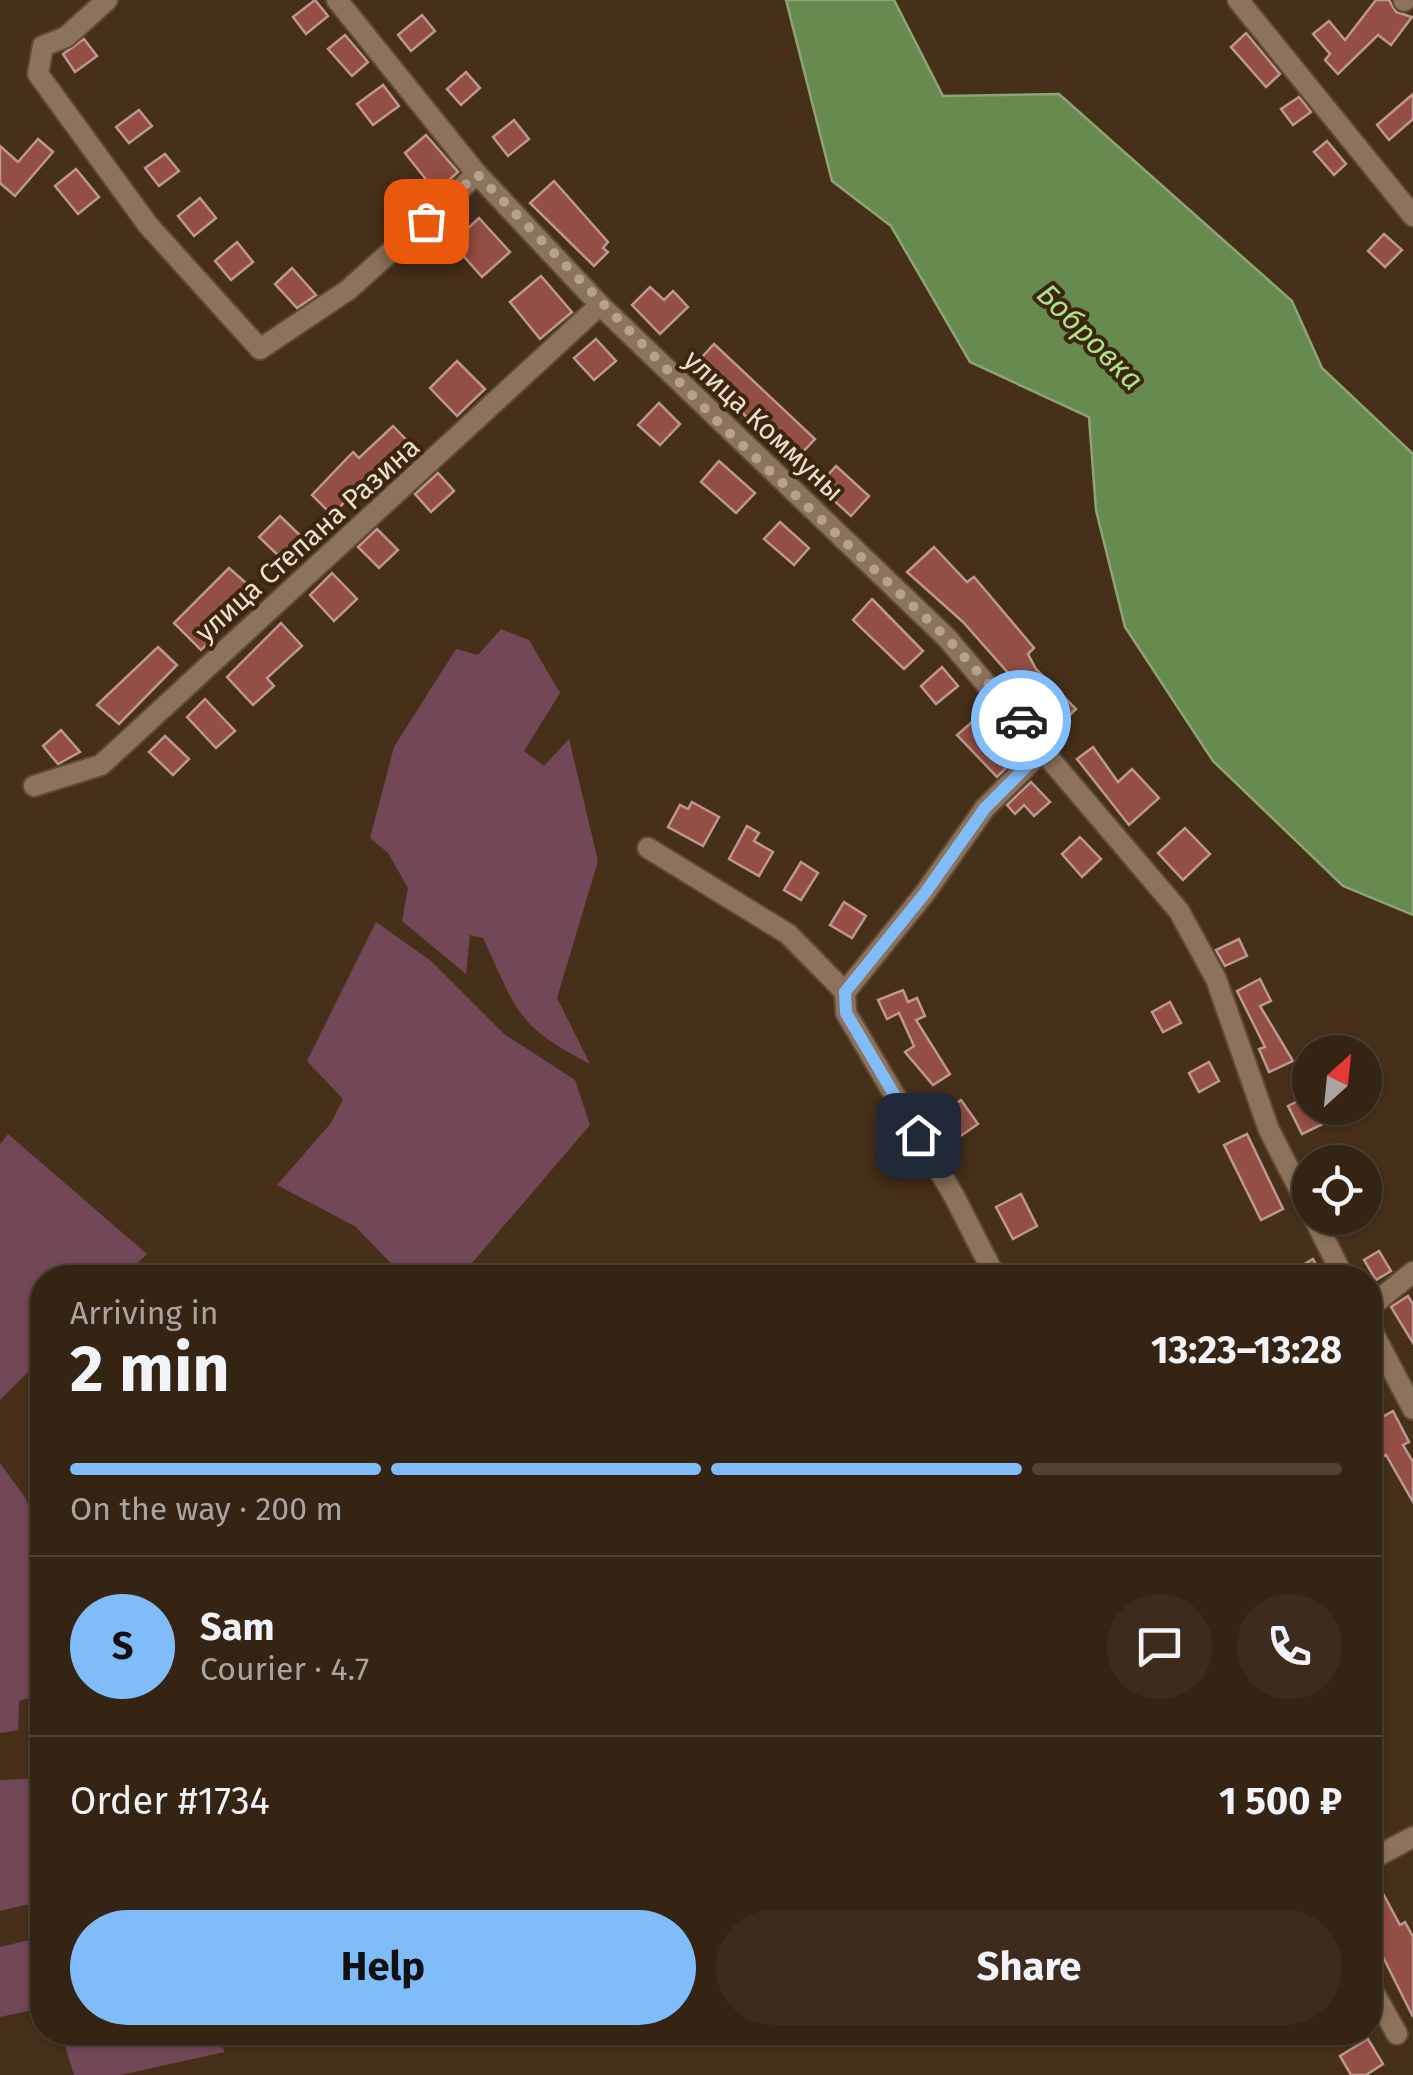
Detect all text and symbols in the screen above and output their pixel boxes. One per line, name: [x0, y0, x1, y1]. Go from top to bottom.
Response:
pin: [384, 179, 469, 264]
icon: bag: [399, 194, 454, 249]
water label: Бобровка: [1029, 276, 1151, 398]
street label: улица Коммуны: [677, 343, 850, 508]
street label: улица Степана Разина: [188, 430, 426, 649]
courier: [971, 670, 1071, 770]
icon: car: [994, 693, 1049, 748]
north arrow: [1292, 1035, 1382, 1125]
map controls: [1292, 1035, 1382, 1235]
pin: [876, 1093, 961, 1178]
icon: home: [891, 1108, 946, 1163]
button: locate: [1292, 1145, 1382, 1235]
text: Arriving in: [70, 1294, 218, 1332]
text: 13:23–13:28: [1151, 1327, 1342, 1373]
text: 2 min: [70, 1330, 230, 1408]
text: On the way · 200 m: [70, 1490, 343, 1528]
button: chat: [1107, 1594, 1212, 1699]
button: phone: [1237, 1594, 1342, 1699]
text: Sam: [200, 1604, 275, 1650]
text: S: [112, 1623, 133, 1669]
text: Courier · 4.7: [200, 1650, 369, 1688]
text: Order #1734: [70, 1778, 270, 1824]
text: 1 500 ₽: [1219, 1778, 1342, 1824]
button: Help: [70, 1910, 696, 2025]
button: Share: [716, 1910, 1342, 2025]

